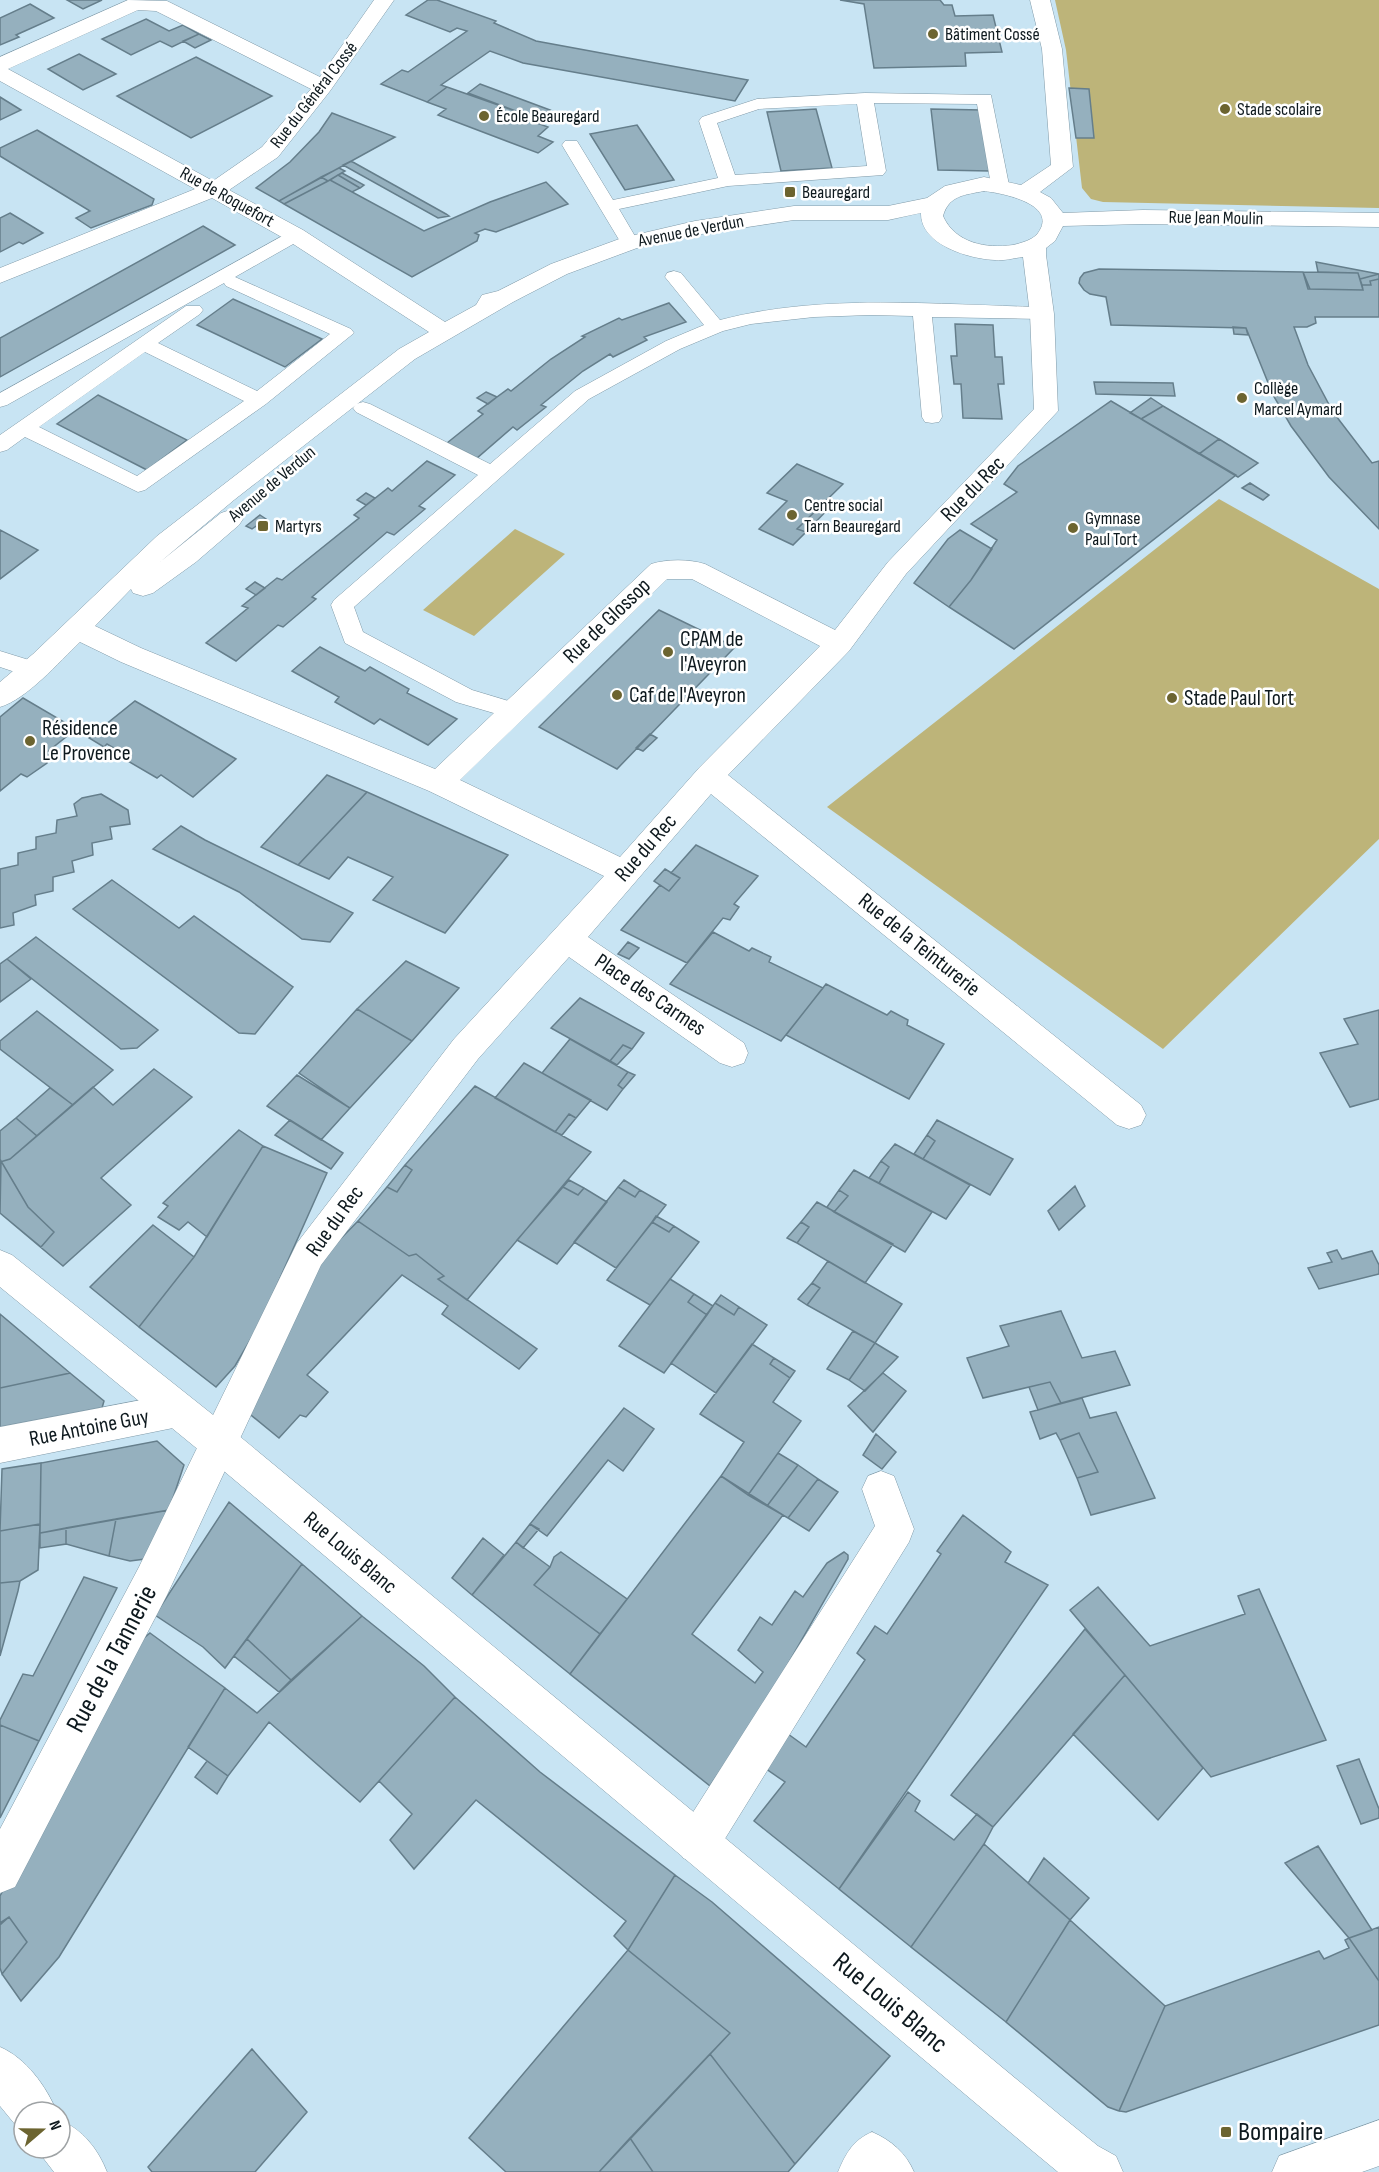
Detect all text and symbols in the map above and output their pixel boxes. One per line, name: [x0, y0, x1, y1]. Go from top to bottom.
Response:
place label: Bâtiment Cossé: [945, 24, 1040, 45]
marker: Bâtiment Cossé: [926, 27, 940, 41]
street label: Rue du Général Cossé: [266, 38, 362, 152]
place label: Stade scolaire: [1237, 99, 1321, 120]
marker: Stade scolaire: [1218, 102, 1232, 116]
place label: École Beauregard: [496, 106, 599, 127]
marker: École Beauregard: [477, 109, 491, 123]
street label: Rue de Roquefort: [176, 162, 278, 232]
place label: Beauregard: [802, 182, 870, 203]
marker: Beauregard: [783, 185, 797, 199]
street label: Rue Jean Moulin: [1168, 207, 1264, 229]
street label: Avenue de Verdun: [636, 210, 745, 252]
place label: Collège Marcel Aymard: [1254, 378, 1342, 420]
marker: Collège Marcel Aymard: [1235, 391, 1249, 405]
street label: Avenue de Verdun: [224, 442, 320, 527]
street label: Rue du Rec: [935, 450, 1011, 528]
place label: Centre social Tarn Beauregard: [804, 495, 901, 537]
marker: Centre social Tarn Beauregard: [785, 508, 799, 522]
place label: Gymnase Paul Tort: [1085, 508, 1141, 550]
place label: Martyrs: [275, 516, 322, 537]
marker: Martyrs: [256, 519, 270, 533]
marker: Gymnase Paul Tort: [1066, 521, 1080, 535]
street label: Rue de Glossop: [558, 573, 656, 669]
place label: CPAM de l'Aveyron: [680, 626, 747, 678]
marker: CPAM de l'Aveyron: [661, 645, 675, 659]
place label: Caf de l'Aveyron: [629, 682, 746, 709]
place label: Stade Paul Tort: [1184, 685, 1294, 712]
marker: Caf de l'Aveyron: [610, 688, 624, 702]
marker: Stade Paul Tort: [1165, 691, 1179, 705]
place label: Résidence Le Provence: [42, 715, 131, 767]
marker: Résidence Le Provence: [23, 734, 37, 748]
street label: Rue du Rec: [609, 809, 683, 887]
street label: Rue de la Teinturerie: [853, 888, 985, 1002]
street label: Place des Carmes: [589, 948, 711, 1042]
street label: Rue du Rec: [300, 1180, 370, 1262]
street label: Rue Antoine Guy: [27, 1403, 152, 1453]
street label: Rue Louis Blanc: [298, 1506, 402, 1600]
street label: Rue de la Tannerie: [60, 1580, 164, 1738]
street label: Rue Louis Blanc: [826, 1946, 954, 2060]
north arrow: [12, 2100, 72, 2160]
place label: Bompaire: [1238, 2116, 1323, 2148]
text: N: [44, 2118, 65, 2133]
marker: Bompaire: [1219, 2125, 1233, 2139]

